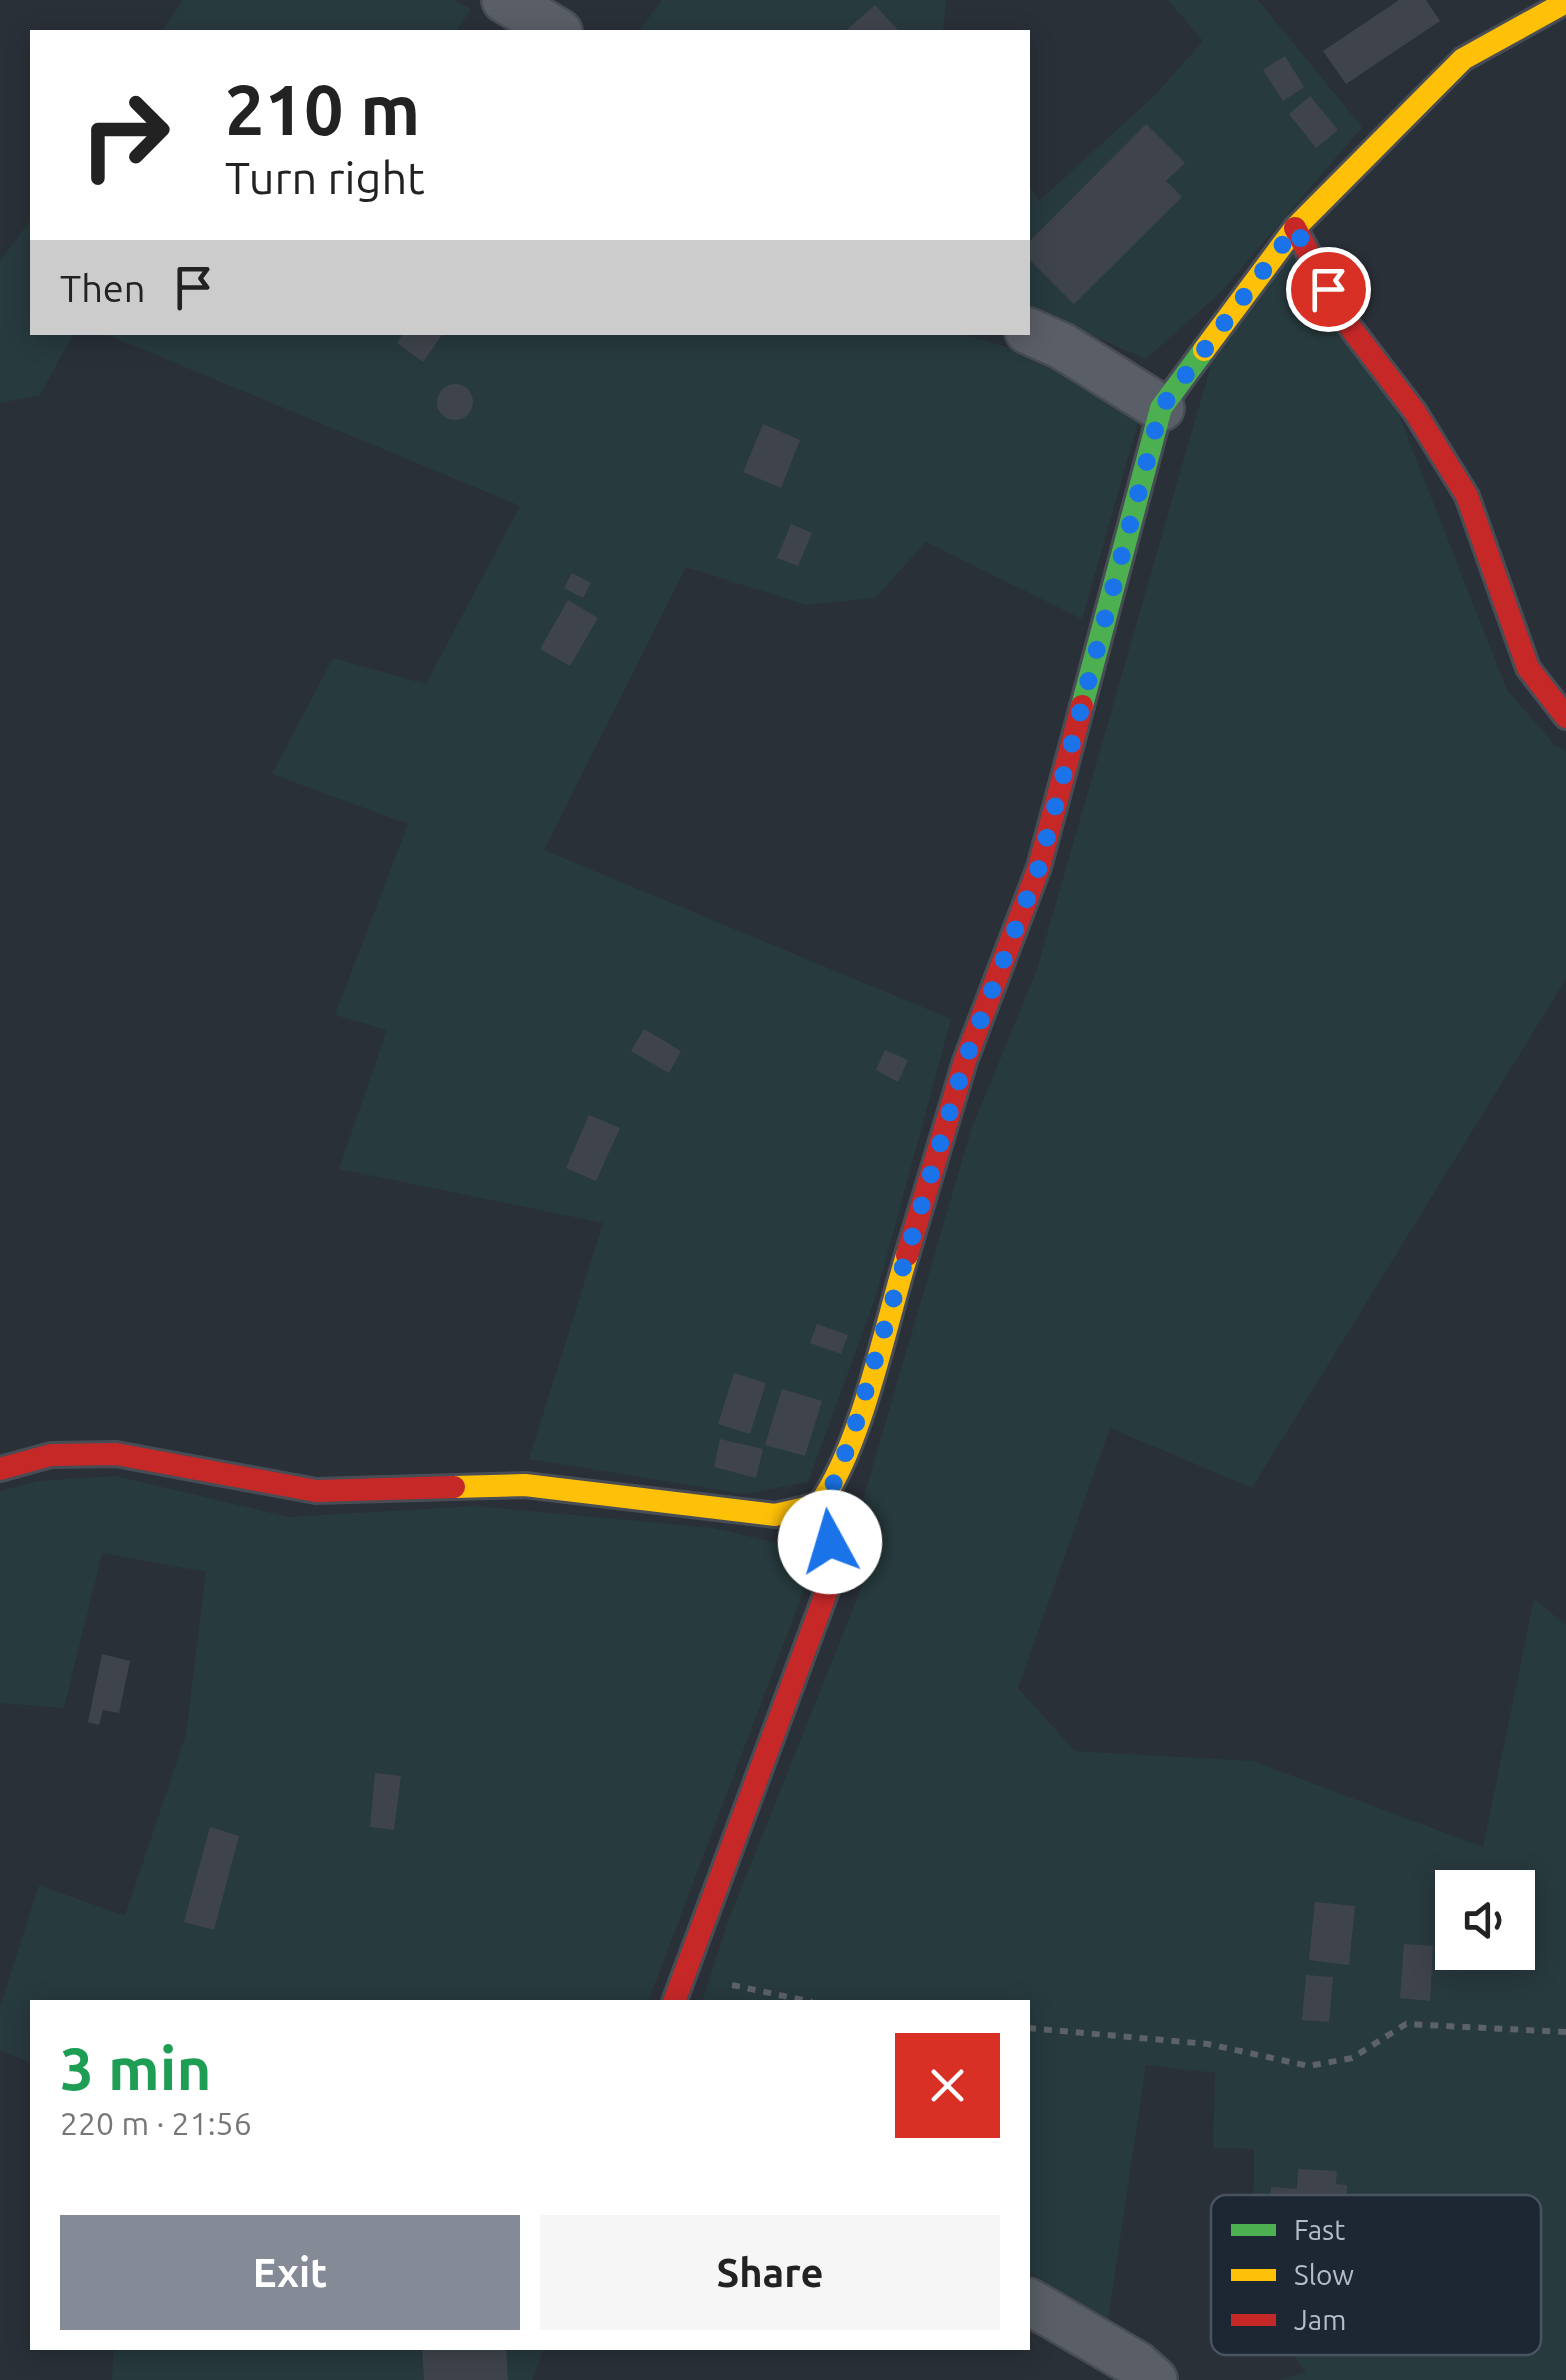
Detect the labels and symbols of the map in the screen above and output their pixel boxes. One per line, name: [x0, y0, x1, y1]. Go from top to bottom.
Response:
pin: [1286, 247, 1371, 332]
position arrow: [778, 1490, 882, 1594]
legend: [1211, 2195, 1541, 2355]
text: Fast: [1294, 2214, 1345, 2245]
text: Slow: [1294, 2259, 1354, 2290]
text: Jam: [1294, 2304, 1346, 2335]

